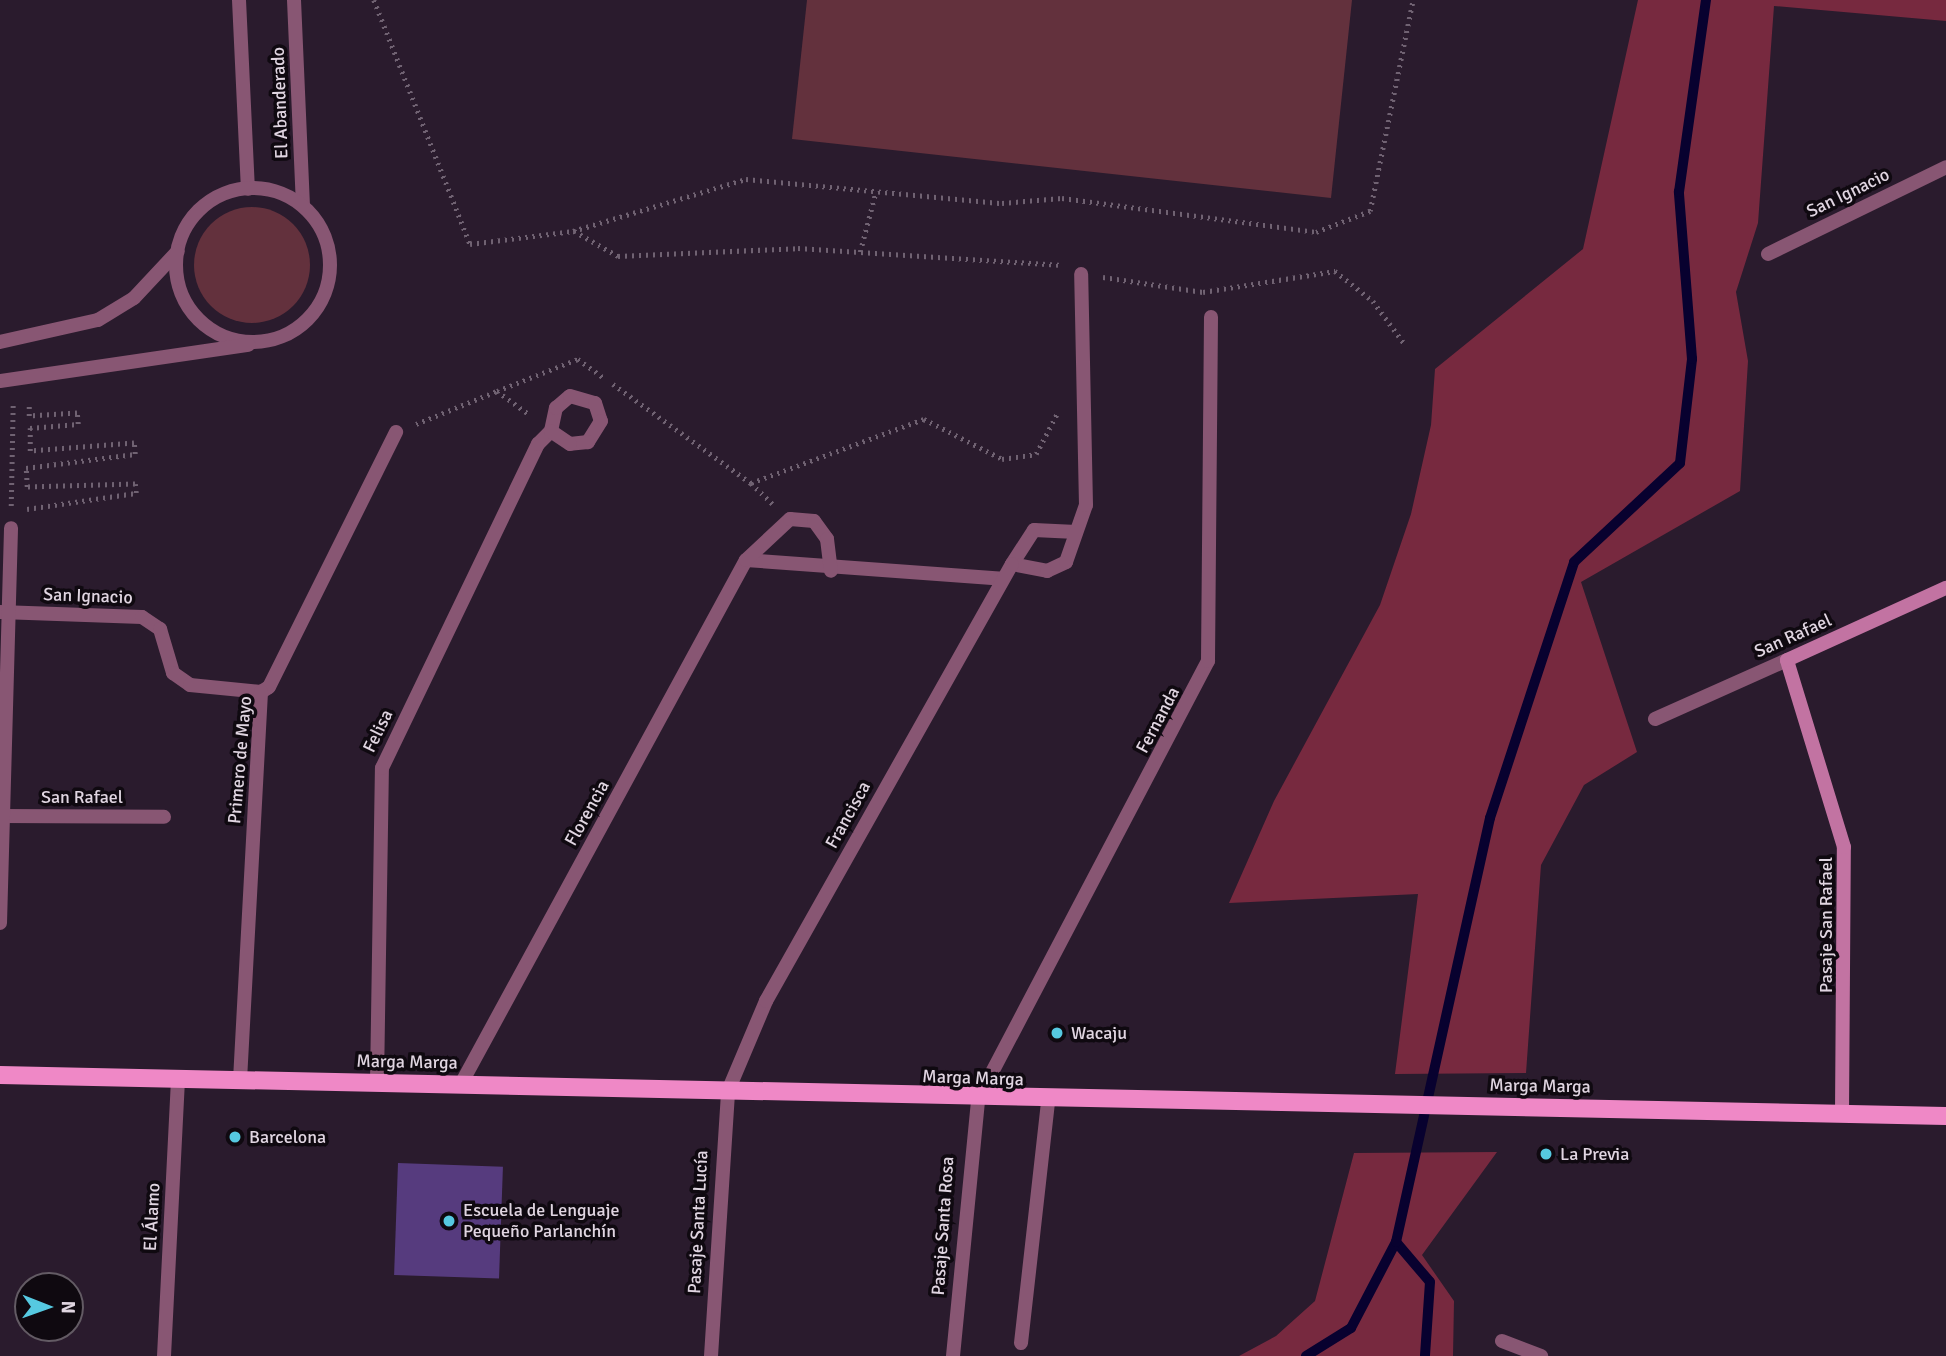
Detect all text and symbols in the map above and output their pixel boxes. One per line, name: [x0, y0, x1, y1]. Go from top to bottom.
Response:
street label: El Abanderado: [267, 47, 293, 159]
street label: San Ignacio: [1803, 164, 1893, 222]
street label: San Ignacio: [43, 584, 133, 608]
street label: San Rafael: [1751, 609, 1835, 663]
street label: Fernanda: [1132, 683, 1184, 757]
street label: Primero de Mayo: [224, 695, 256, 825]
street label: Felisa: [358, 706, 398, 756]
street label: Florencia: [560, 776, 614, 850]
street label: Francisca: [821, 778, 875, 852]
street label: San Rafael: [41, 786, 123, 808]
street label: Pasaje San Rafael: [1815, 857, 1837, 993]
place label: Wacaju: [1071, 1022, 1127, 1044]
marker: Wacaju: [1049, 1025, 1065, 1041]
street label: Marga Marga: [356, 1050, 458, 1074]
street label: Marga Marga: [922, 1065, 1024, 1091]
street label: Marga Marga: [1489, 1074, 1591, 1098]
place label: Barcelona: [249, 1126, 326, 1148]
marker: Barcelona: [227, 1129, 243, 1145]
place label: La Previa: [1560, 1143, 1629, 1165]
marker: La Previa: [1538, 1146, 1554, 1162]
street label: Pasaje Santa Lucía: [683, 1150, 713, 1294]
street label: Pasaje Santa Rosa: [927, 1156, 959, 1296]
street label: El Álamo: [139, 1182, 165, 1252]
place label: Escuela de Lenguaje Pequeño Parlanchín: [463, 1200, 620, 1242]
marker: Escuela de Lenguaje Pequeño Parlanchín: [441, 1213, 457, 1229]
north arrow: [14, 1272, 84, 1342]
text: N: [56, 1301, 80, 1314]

